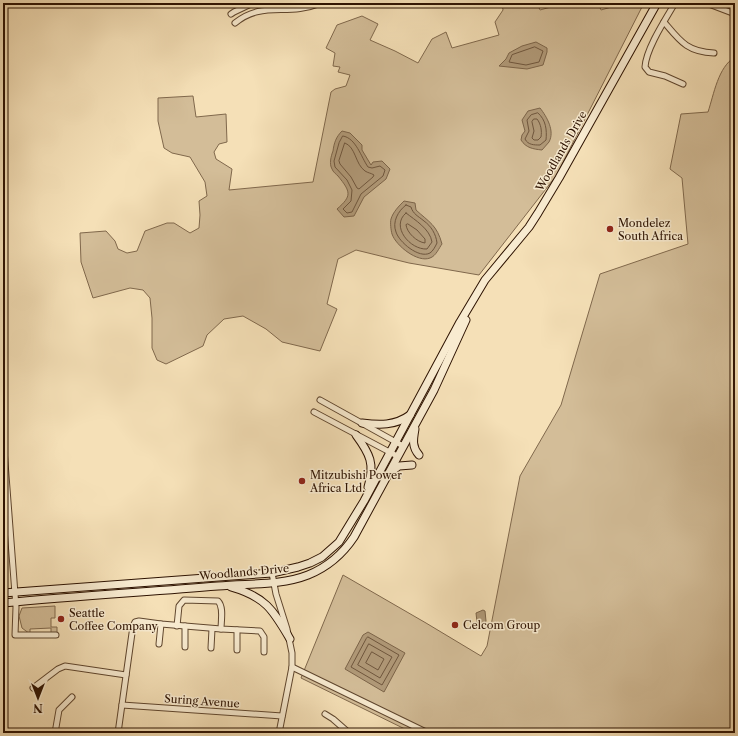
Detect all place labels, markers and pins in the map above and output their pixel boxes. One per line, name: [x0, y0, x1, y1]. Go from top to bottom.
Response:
place label: Mondelez South Africa: [618, 216, 683, 243]
marker: Mondelez South Africa: [605, 224, 615, 234]
place label: Mitzubishi Power Africa Ltd.: [309, 468, 402, 495]
marker: Mitzubishi Power Africa Ltd.: [297, 476, 307, 486]
place label: Seattle Coffee Company: [69, 606, 159, 633]
marker: Seattle Coffee Company: [56, 614, 66, 624]
place label: Celcom Group: [463, 618, 540, 632]
marker: Celcom Group: [450, 620, 460, 630]

